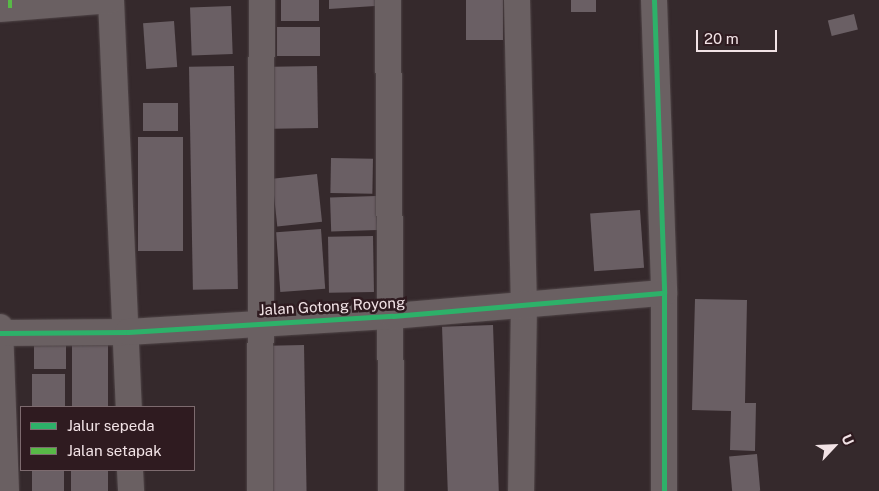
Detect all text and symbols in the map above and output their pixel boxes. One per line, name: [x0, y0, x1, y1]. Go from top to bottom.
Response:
scale bar: [699, 20, 780, 52]
text: 20 m: [704, 30, 739, 47]
street label: Jalan Gotong Royong: [258, 293, 406, 319]
legend: [20, 406, 195, 471]
text: Jalur sepeda: [67, 417, 155, 434]
north arrow: [809, 421, 859, 471]
text: U: [838, 432, 857, 448]
text: Jalan setapak: [67, 442, 162, 459]

